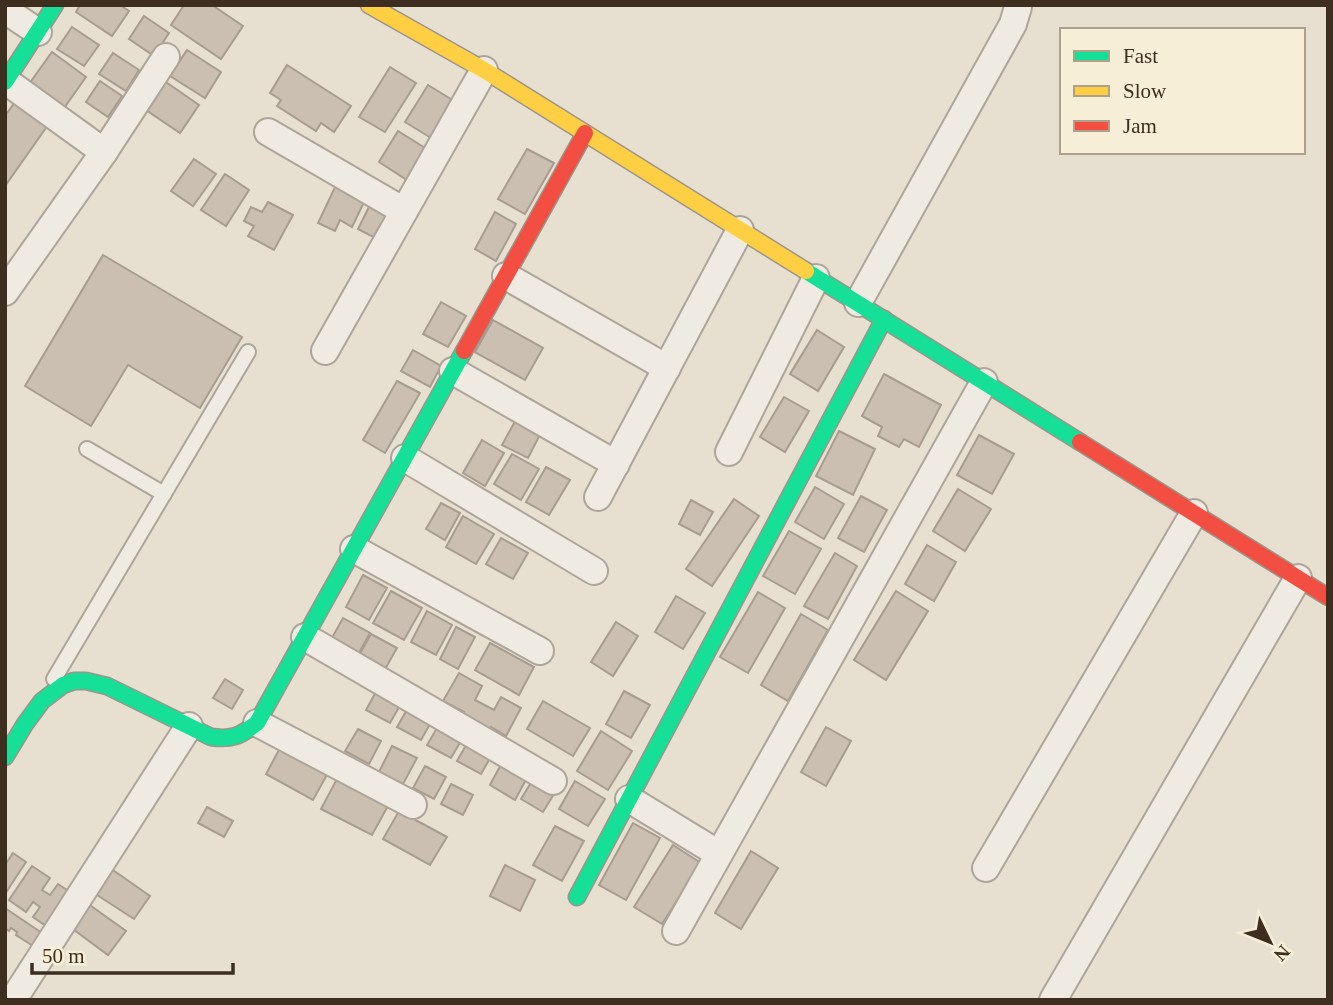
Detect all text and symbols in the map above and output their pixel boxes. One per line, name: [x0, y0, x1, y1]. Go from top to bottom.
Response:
legend: [1060, 28, 1305, 154]
text: Fast: [1123, 44, 1158, 68]
text: Slow: [1123, 79, 1167, 103]
text: Jam: [1123, 114, 1157, 138]
north arrow: [1235, 907, 1305, 977]
scale bar: [32, 932, 233, 976]
text: N: [1270, 941, 1294, 966]
text: 50 m: [42, 944, 85, 968]

